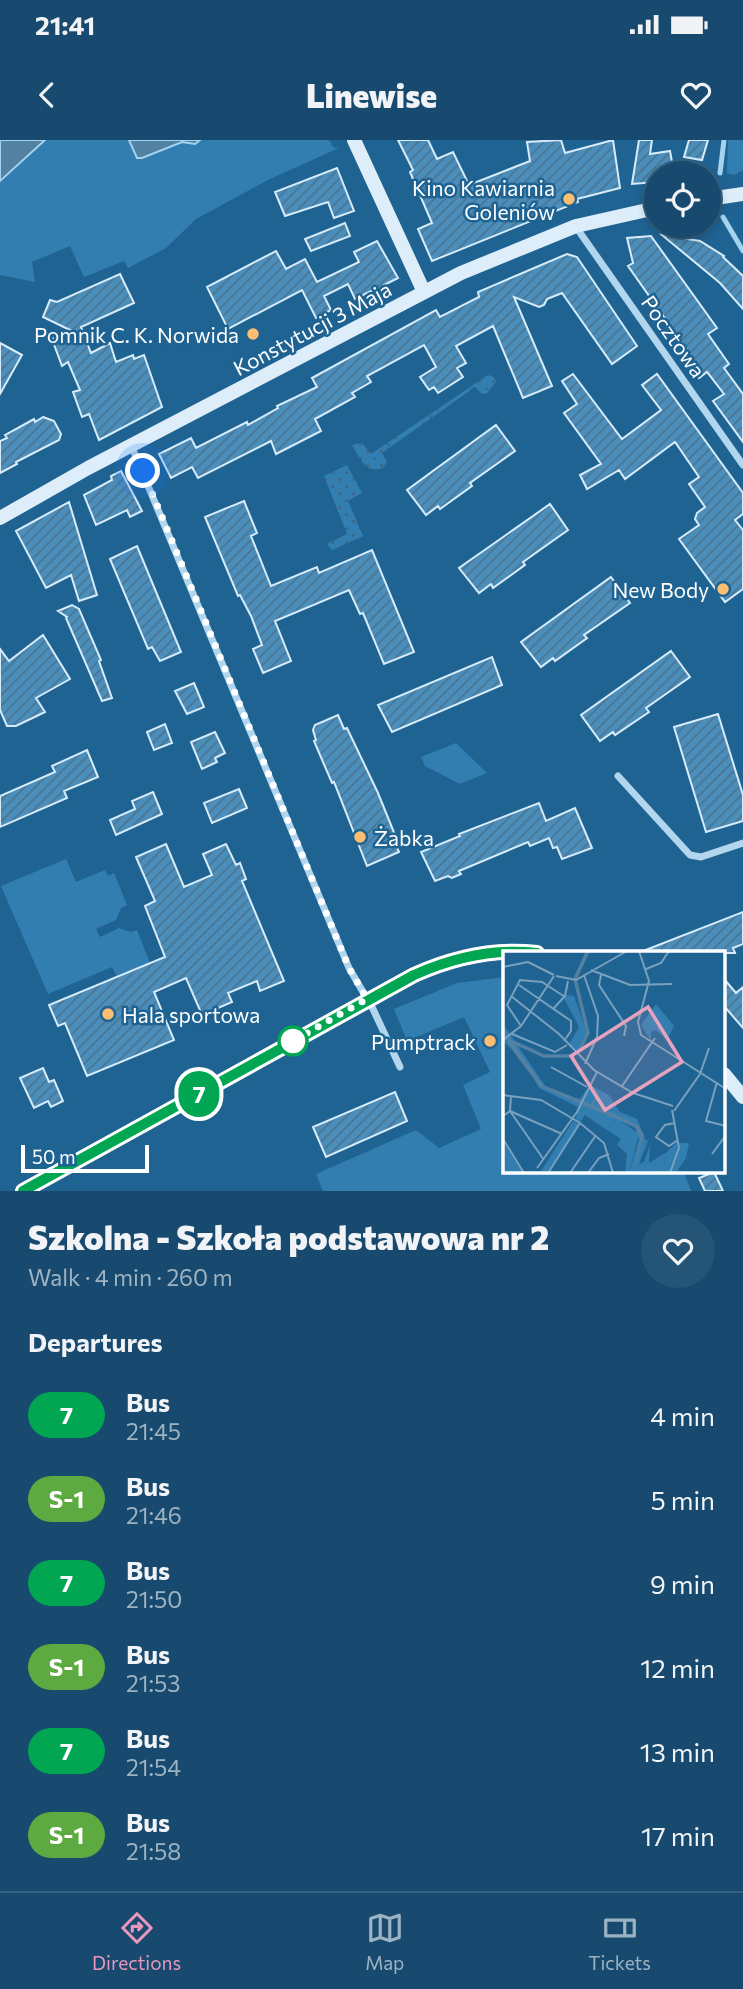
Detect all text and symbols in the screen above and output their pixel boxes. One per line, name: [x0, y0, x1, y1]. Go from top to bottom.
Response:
text: 21:41: [35, 9, 95, 40]
text: Linewise: [306, 75, 437, 115]
icon: back: [28, 76, 66, 114]
icon: heart: [677, 76, 715, 114]
map controls: [644, 161, 721, 238]
button: locate: [644, 161, 721, 238]
place label: Kino Kawiarnia Goleniów: [412, 175, 555, 224]
marker: Kino Kawiarnia Goleniów: [561, 191, 577, 207]
street label: Konstytucji 3 Maja: [229, 276, 395, 380]
street label: Pocztowa: [637, 290, 711, 382]
place label: Pomnik C. K. Norwida: [34, 322, 239, 347]
marker: Pomnik C. K. Norwida: [245, 326, 261, 342]
your location: [125, 453, 160, 488]
place label: New Body: [612, 577, 709, 602]
marker: New Body: [715, 581, 731, 597]
place label: Żabka: [374, 825, 434, 850]
marker: Żabka: [352, 829, 368, 845]
inset map: [503, 951, 726, 1174]
place label: Hala sportowa: [122, 1002, 260, 1027]
marker: Hala sportowa: [100, 1006, 116, 1022]
unlabelled marker: [278, 1026, 308, 1056]
place label: Pumptrack: [371, 1029, 476, 1054]
marker: Pumptrack: [482, 1033, 498, 1049]
line badge: 7: [176, 1071, 222, 1117]
text: 7: [192, 1079, 206, 1108]
scale bar: [21, 1142, 149, 1174]
text: 50 m: [32, 1145, 76, 1168]
button: heart: [641, 1214, 715, 1288]
text: Szkolna - Szkoła podstawowa nr 2: [28, 1216, 549, 1257]
text: Walk · 4 min · 260 m: [28, 1263, 233, 1291]
text: Departures: [28, 1326, 163, 1357]
text: Bus: [126, 1386, 170, 1417]
text: 7: [60, 1400, 73, 1429]
text: 4 min: [650, 1400, 715, 1431]
text: 21:45: [126, 1417, 181, 1445]
text: Bus: [126, 1470, 170, 1501]
text: S-1: [49, 1484, 84, 1513]
text: 5 min: [651, 1484, 715, 1515]
text: 21:46: [126, 1501, 182, 1529]
text: Bus: [126, 1554, 170, 1585]
text: 7: [60, 1568, 73, 1597]
text: 9 min: [650, 1568, 715, 1599]
text: 21:50: [126, 1585, 182, 1613]
text: Bus: [126, 1638, 170, 1669]
text: S-1: [49, 1652, 84, 1681]
text: 12 min: [640, 1652, 715, 1683]
text: 21:53: [126, 1669, 180, 1697]
text: Bus: [126, 1722, 170, 1753]
text: 7: [60, 1736, 73, 1765]
text: 13 min: [640, 1736, 715, 1767]
text: 21:54: [126, 1753, 181, 1781]
text: Bus: [126, 1806, 170, 1837]
text: S-1: [49, 1820, 84, 1849]
text: 17 min: [641, 1820, 715, 1851]
text: 21:58: [126, 1837, 181, 1865]
tab: Directions: [92, 1909, 181, 1974]
tab: Map: [365, 1909, 404, 1974]
tab: Tickets: [588, 1909, 651, 1974]

